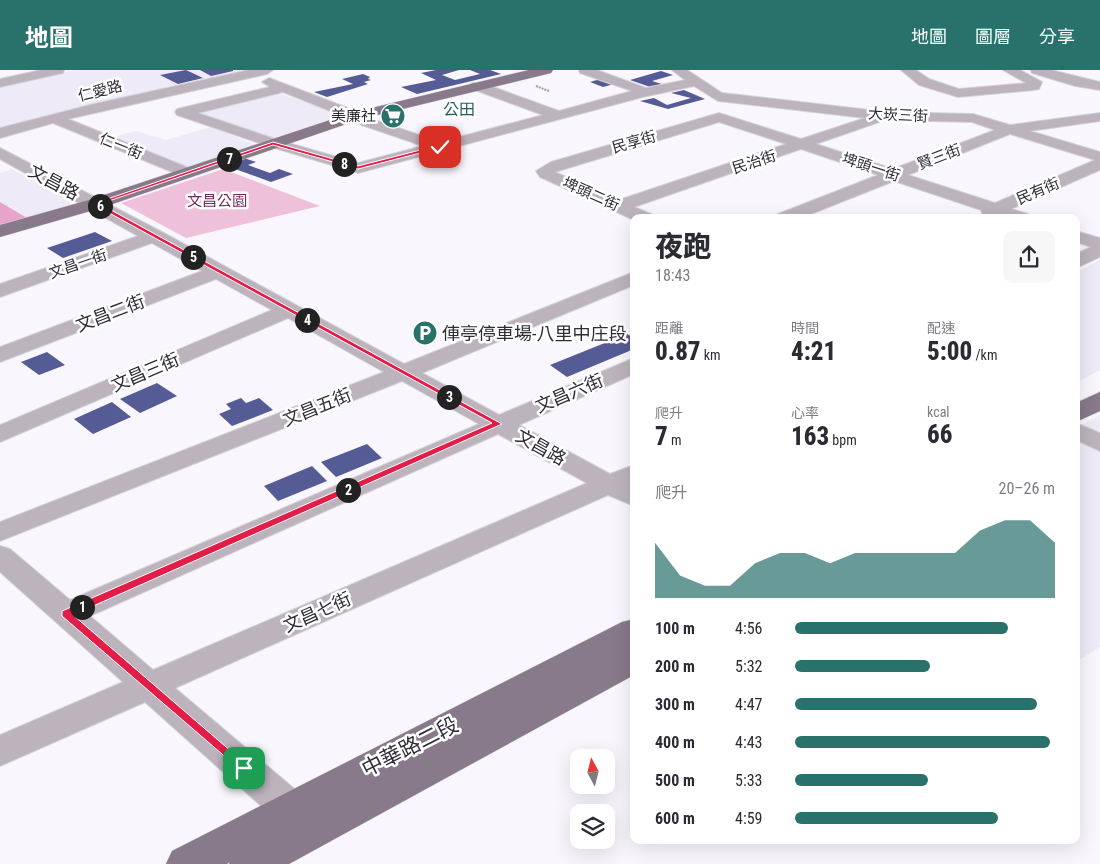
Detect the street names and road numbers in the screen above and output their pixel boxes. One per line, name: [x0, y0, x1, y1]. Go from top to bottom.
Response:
street label: 仁愛路: [76, 77, 124, 105]
street label: 大崁三街: [868, 104, 928, 126]
street label: 民享街: [610, 127, 658, 157]
street label: 仁一街: [97, 129, 145, 163]
street label: 賢三街: [915, 141, 963, 173]
street label: 民治街: [730, 146, 778, 178]
street label: 埤頭一街: [840, 149, 902, 185]
street label: 文昌路: [25, 160, 83, 204]
street label: 埤頭二街: [560, 174, 622, 214]
street label: 民有街: [1014, 174, 1062, 208]
street label: 文昌一街: [47, 246, 109, 282]
street label: 文昌二街: [73, 290, 147, 336]
street label: 文昌三街: [108, 348, 182, 396]
street label: 文昌六街: [532, 369, 606, 417]
street label: 文昌五街: [280, 384, 354, 430]
street label: 文昌路: [512, 425, 570, 469]
street label: 文昌七街: [280, 588, 354, 636]
street label: 中華路二段: [358, 712, 462, 782]

